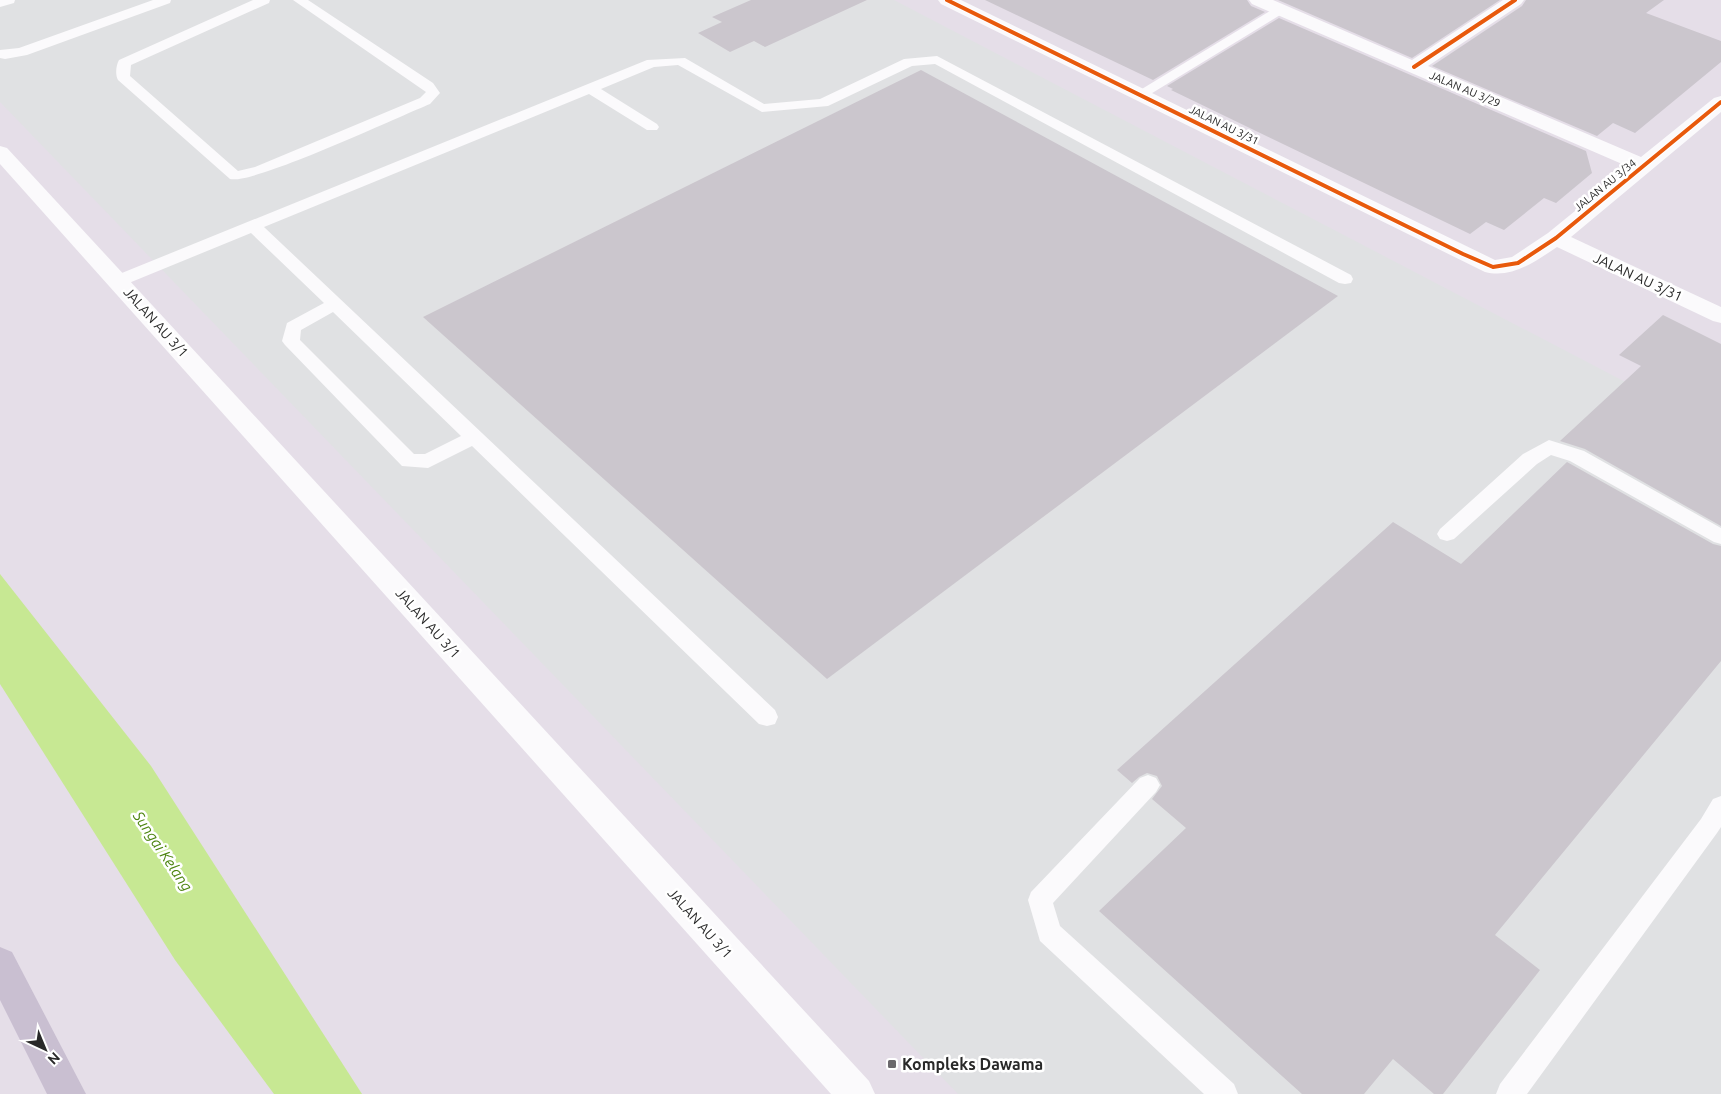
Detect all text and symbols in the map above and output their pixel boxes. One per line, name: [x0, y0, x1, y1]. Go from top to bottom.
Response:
street label: JALAN AU 3/29: [1428, 69, 1502, 109]
street label: JALAN AU 3/31: [1187, 103, 1261, 147]
street label: JALAN AU 3/34: [1572, 156, 1638, 214]
street label: JALAN AU 3/31: [1591, 249, 1685, 305]
street label: JALAN AU 3/1: [120, 284, 192, 360]
street label: JALAN AU 3/1: [392, 585, 464, 661]
water label: Sungai Kelang: [130, 807, 196, 894]
street label: JALAN AU 3/1: [664, 885, 736, 961]
north arrow: [20, 1024, 70, 1074]
text: N: [45, 1049, 63, 1068]
place label: Kompleks Dawama: [902, 1055, 1043, 1073]
marker: Kompleks Dawama: [886, 1058, 898, 1070]

